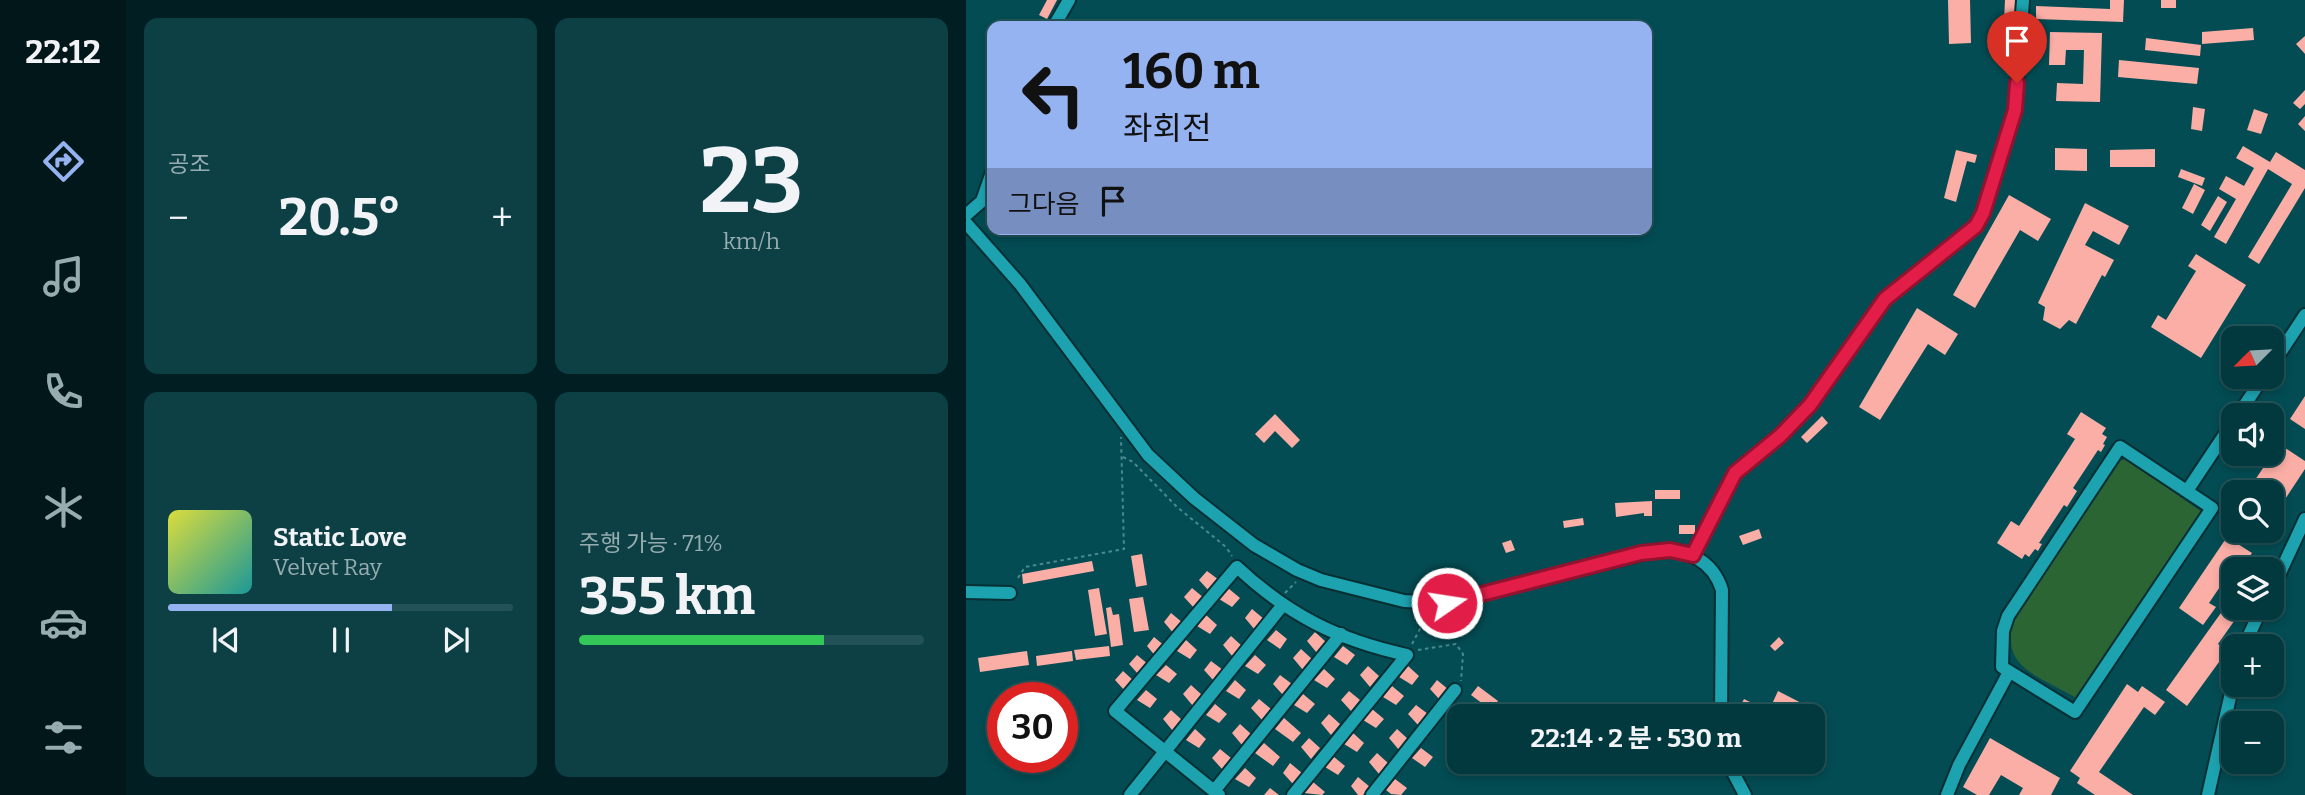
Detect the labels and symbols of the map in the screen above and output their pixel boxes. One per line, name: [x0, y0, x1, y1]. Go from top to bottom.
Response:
pin: [1987, 11, 2047, 83]
north arrow: [2221, 326, 2284, 388]
position arrow: [1410, 566, 1484, 640]
speed limit sign: 30: [987, 682, 1078, 773]

